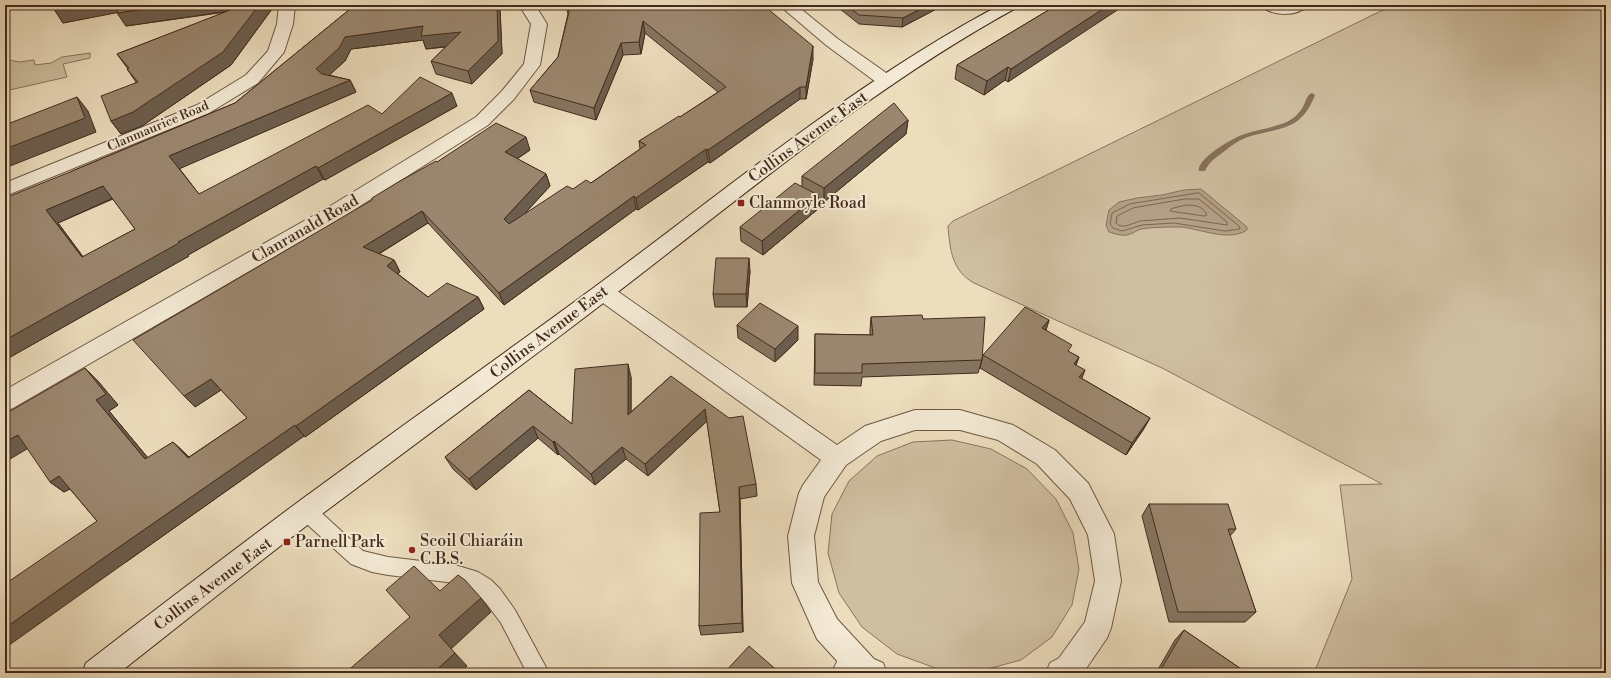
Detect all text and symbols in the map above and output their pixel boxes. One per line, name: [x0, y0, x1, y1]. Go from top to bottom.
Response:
street label: Collins Avenue East: [744, 87, 872, 187]
street label: Clanmaurice Road: [105, 97, 212, 155]
street label: Clanranald Road: [248, 190, 362, 268]
place label: Clanmoyle Road: [749, 193, 866, 213]
marker: Clanmoyle Road: [736, 198, 746, 208]
street label: Collins Avenue East: [486, 281, 612, 383]
place label: Scoil Chiaráin C.B.S.: [420, 531, 524, 569]
place label: Parnell Park: [295, 532, 386, 552]
street label: Collins Avenue East: [150, 533, 276, 635]
marker: Parnell Park: [282, 537, 292, 547]
marker: Scoil Chiaráin C.B.S.: [407, 545, 417, 555]

